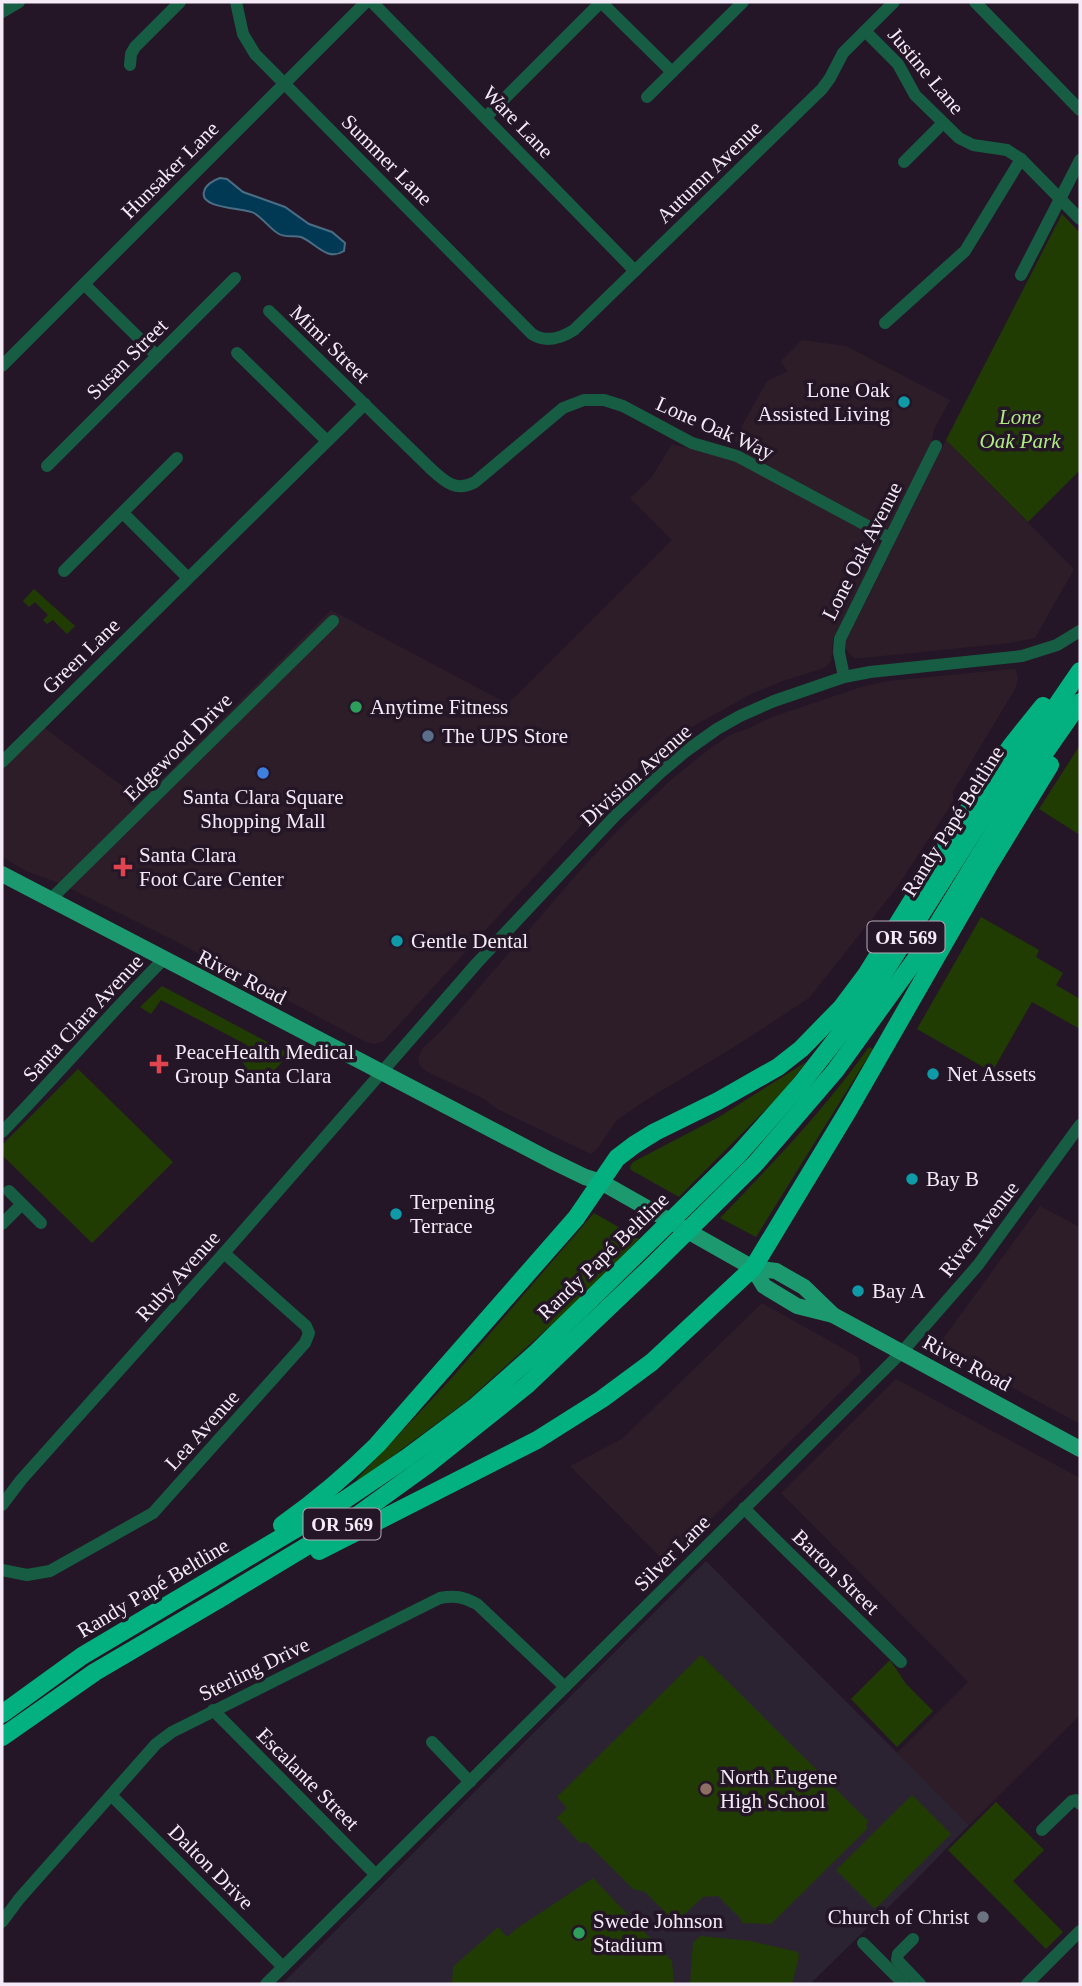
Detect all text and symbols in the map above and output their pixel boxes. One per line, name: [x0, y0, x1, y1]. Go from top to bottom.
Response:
street label: Justine Lane: [883, 23, 969, 119]
street label: Ware Lane: [478, 81, 558, 163]
street label: Summer Lane: [337, 110, 437, 210]
street label: Hunsaker Lane: [116, 116, 224, 224]
street label: Autumn Avenue: [652, 116, 766, 228]
street label: Mimi Street: [285, 300, 375, 388]
street label: Susan Street: [82, 313, 173, 404]
place label: Lone Oak Assisted Living: [758, 378, 890, 426]
street label: Lone Oak Way: [652, 391, 778, 465]
marker: Lone Oak Assisted Living: [896, 394, 912, 410]
park label: Lone Oak Park: [979, 405, 1061, 453]
street label: Lone Oak Avenue: [817, 478, 907, 624]
street label: Green Lane: [37, 613, 125, 699]
street label: Edgewood Drive: [119, 688, 237, 806]
place label: Anytime Fitness: [370, 695, 508, 719]
marker: Anytime Fitness: [348, 699, 364, 715]
street label: Division Avenue: [576, 719, 696, 831]
place label: The UPS Store: [442, 724, 568, 748]
marker: The UPS Store: [420, 728, 436, 744]
street label: Randy Papé Beltline: [897, 741, 1009, 901]
marker: Santa Clara Square Shopping Mall: [255, 765, 271, 781]
place label: Santa Clara Square Shopping Mall: [183, 785, 343, 833]
place label: Santa Clara Foot Care Center: [139, 843, 284, 891]
marker: Santa Clara Foot Care Center: [113, 857, 133, 877]
road number: OR 569: [867, 922, 944, 953]
place label: Gentle Dental: [411, 929, 528, 953]
marker: Gentle Dental: [389, 933, 405, 949]
street label: River Road: [194, 944, 291, 1010]
street label: Santa Clara Avenue: [18, 949, 148, 1087]
place label: PeaceHealth Medical Group Santa Clara: [175, 1040, 354, 1088]
marker: PeaceHealth Medical Group Santa Clara: [149, 1054, 169, 1074]
place label: Net Assets: [947, 1062, 1036, 1086]
marker: Net Assets: [925, 1066, 941, 1082]
place label: Bay B: [926, 1167, 979, 1191]
marker: Bay B: [904, 1171, 920, 1187]
street label: River Avenue: [934, 1176, 1024, 1282]
street label: Randy Papé Beltline: [533, 1187, 673, 1325]
place label: Terpening Terrace: [410, 1190, 495, 1238]
marker: Terpening Terrace: [388, 1206, 404, 1222]
street label: Ruby Avenue: [131, 1226, 225, 1326]
place label: Bay A: [872, 1279, 926, 1303]
marker: Bay A: [850, 1283, 866, 1299]
street label: River Road: [919, 1330, 1016, 1396]
street label: Lea Avenue: [160, 1385, 244, 1475]
road number: OR 569: [304, 1508, 380, 1540]
street label: Silver Lane: [629, 1510, 715, 1596]
street label: Barton Street: [788, 1525, 885, 1619]
street label: Randy Papé Beltline: [73, 1533, 233, 1643]
street label: Sterling Drive: [195, 1632, 313, 1706]
street label: Escalante Street: [252, 1723, 364, 1835]
place label: North Eugene High School: [720, 1765, 837, 1813]
marker: North Eugene High School: [698, 1781, 714, 1797]
street label: Dalton Drive: [164, 1820, 258, 1914]
place label: Church of Christ: [828, 1905, 969, 1929]
place label: Swede Johnson Stadium: [593, 1909, 724, 1957]
marker: Church of Christ: [975, 1909, 991, 1925]
marker: Swede Johnson Stadium: [571, 1925, 587, 1941]

